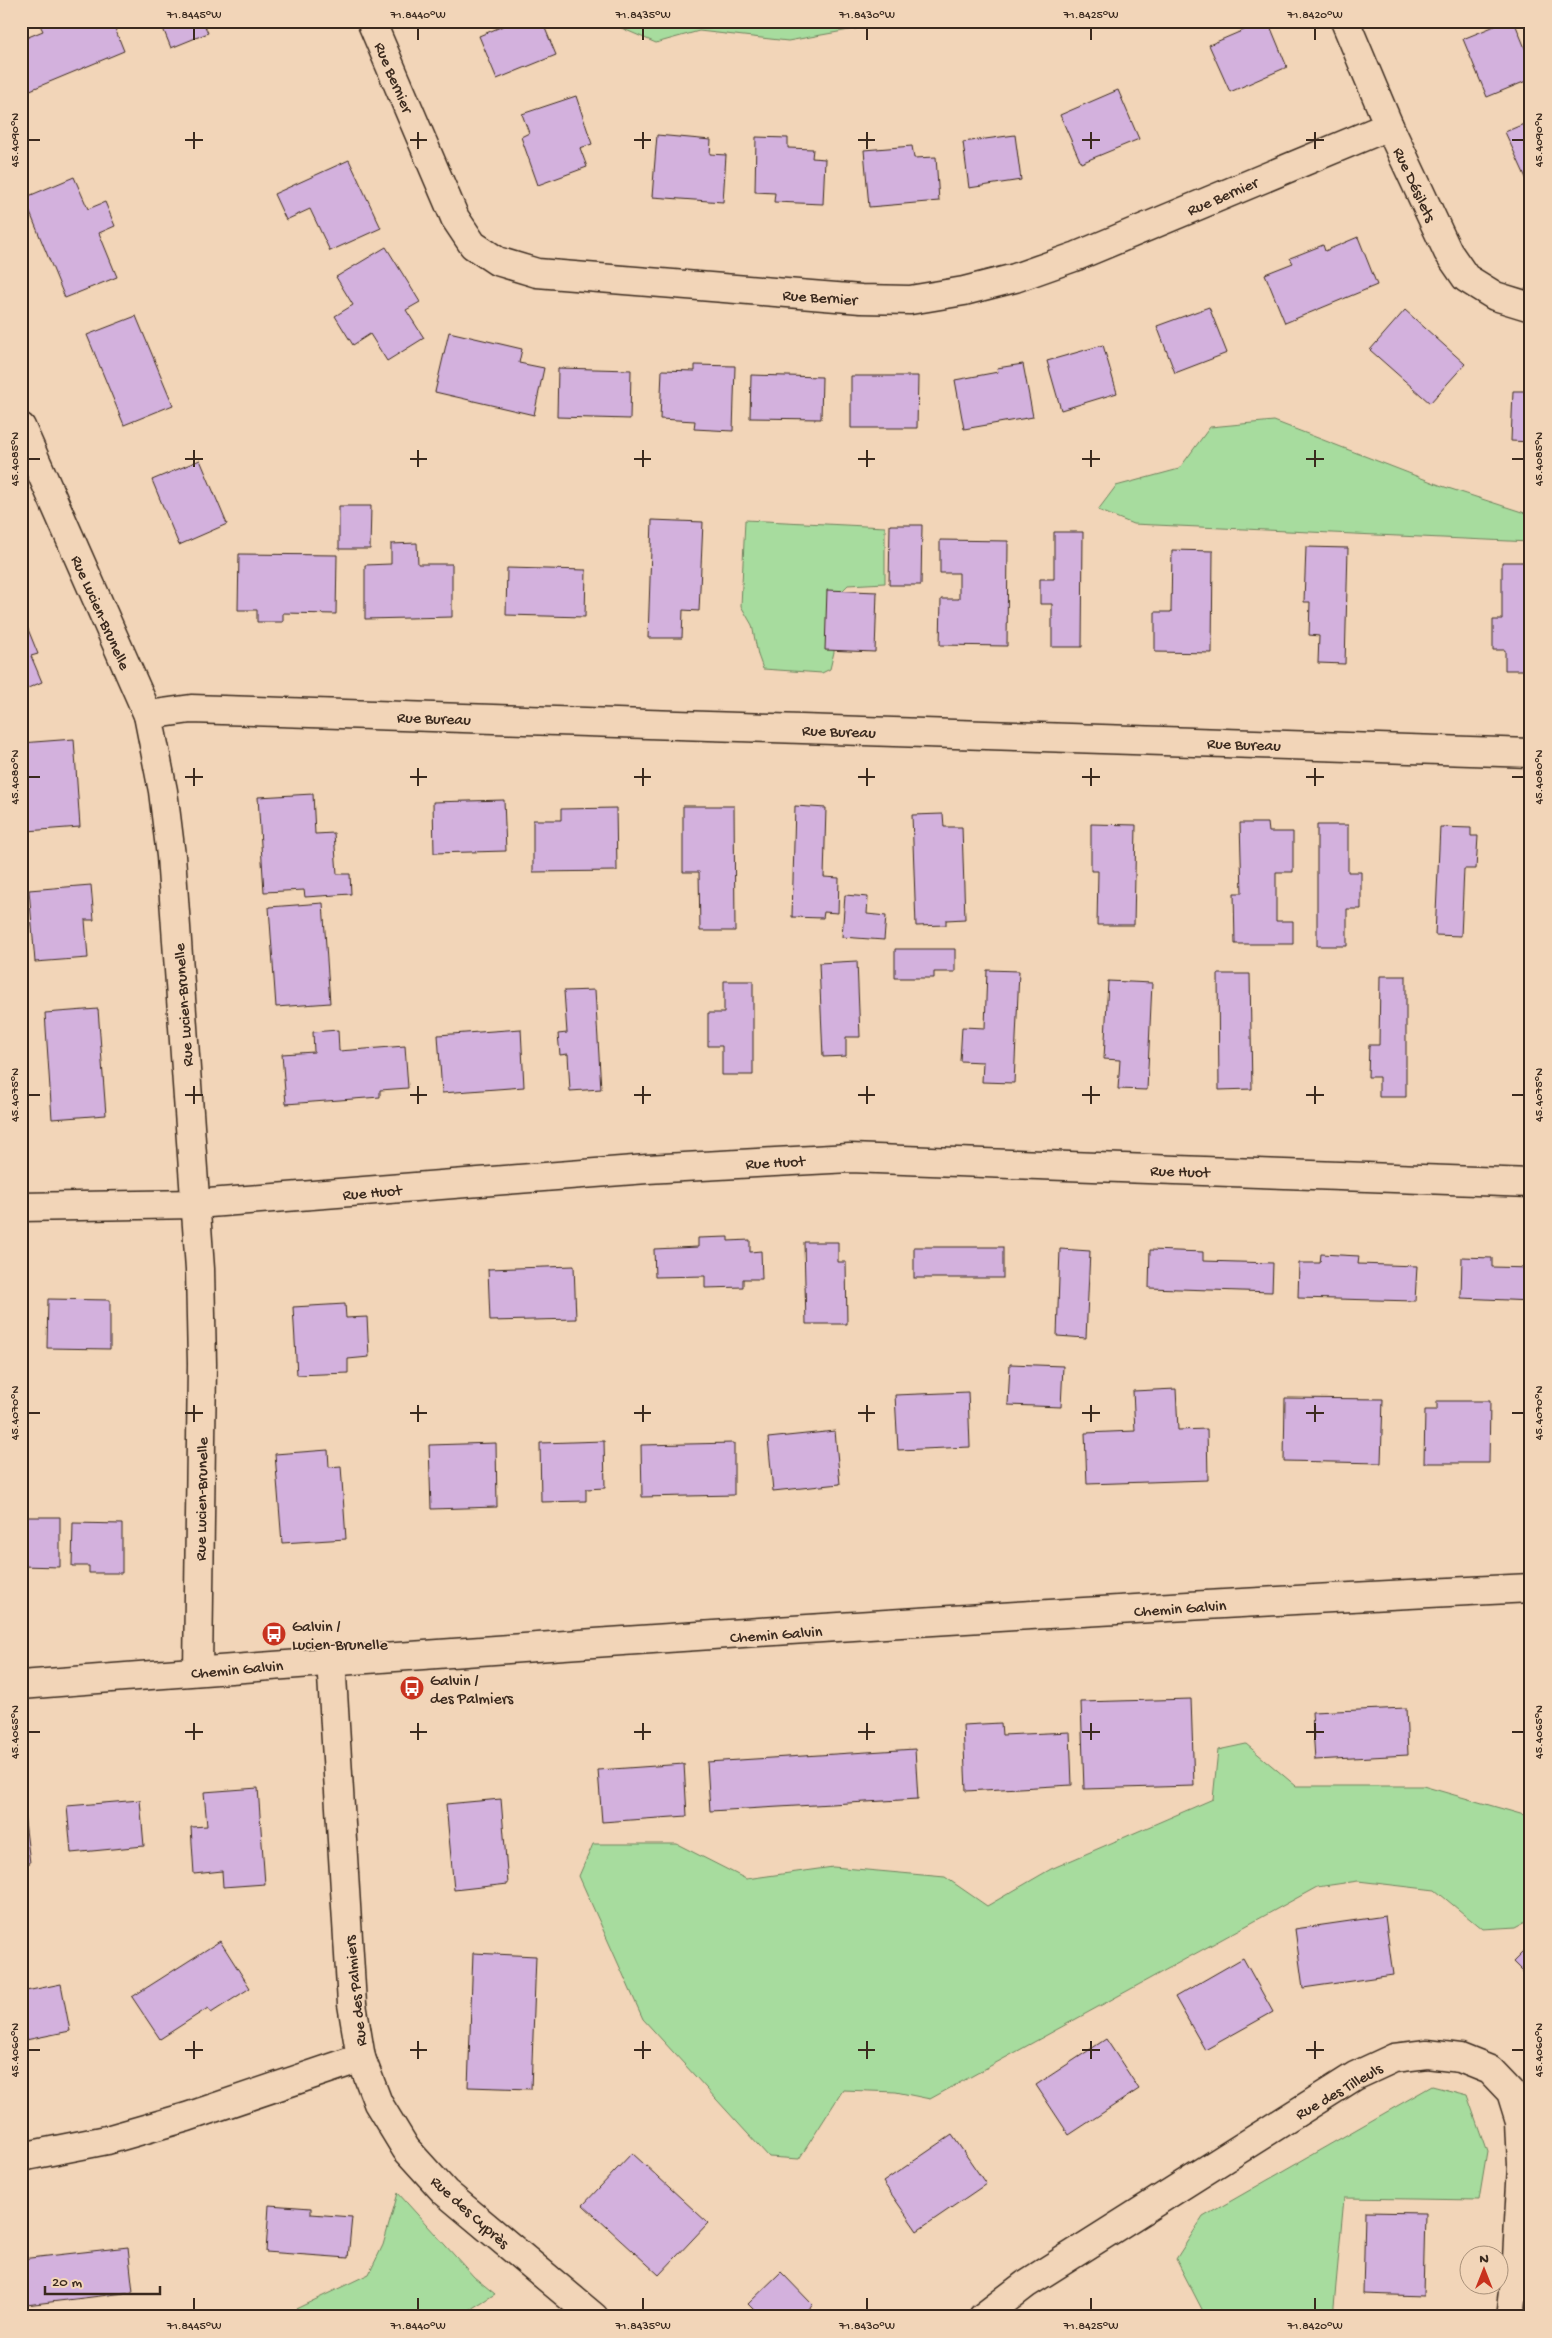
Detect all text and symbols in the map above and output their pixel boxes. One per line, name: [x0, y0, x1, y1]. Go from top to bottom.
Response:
text: 71.8445°W: [166, 9, 221, 23]
text: 71.8440°W: [389, 9, 446, 23]
text: 71.8435°W: [614, 9, 671, 23]
text: 71.8430°W: [838, 9, 895, 23]
text: 71.8425°W: [1063, 9, 1118, 23]
text: 71.8420°W: [1286, 9, 1343, 23]
street label: Rue Bernier: [368, 40, 416, 118]
text: 45.4090°N: [9, 113, 23, 167]
text: 45.4090°N: [1533, 113, 1547, 167]
street label: Rue Désilets: [1387, 145, 1439, 227]
street label: Rue Bernier: [1185, 174, 1263, 222]
street label: Rue Bernier: [782, 287, 859, 312]
text: 45.4085°N: [9, 432, 23, 486]
text: 45.4085°N: [1533, 432, 1547, 486]
street label: Rue Lucien-Brunelle: [65, 553, 133, 674]
street label: Rue Bureau: [397, 710, 472, 731]
street label: Rue Bureau: [802, 723, 877, 744]
street label: Rue Bureau: [1207, 736, 1282, 757]
text: 45.4080°N: [9, 749, 23, 804]
text: 45.4080°N: [1533, 749, 1547, 804]
street label: Rue Lucien-Brunelle: [172, 942, 199, 1067]
text: 45.4075°N: [9, 1068, 23, 1122]
text: 45.4075°N: [1533, 1068, 1547, 1122]
street label: Rue Huot: [745, 1153, 807, 1176]
street label: Rue Huot: [1150, 1163, 1211, 1184]
street label: Rue Huot: [342, 1182, 404, 1207]
text: 45.4070°N: [9, 1386, 23, 1440]
text: 45.4070°N: [1533, 1386, 1547, 1440]
street label: Rue Lucien-Brunelle: [193, 1436, 214, 1561]
street label: Chemin Galvin: [1134, 1598, 1227, 1623]
place label: Galvin / Lucien-Brunelle: [292, 1619, 388, 1656]
bus stop icon: Galvin / Lucien-Brunelle: [261, 1621, 287, 1647]
street label: Chemin Galvin: [730, 1624, 823, 1649]
street label: Chemin Galvin: [190, 1658, 285, 1685]
place label: Galvin / des Palmiers: [430, 1673, 514, 1710]
bus stop icon: Galvin / des Palmiers: [399, 1675, 425, 1701]
text: 45.4065°N: [9, 1705, 23, 1759]
text: 45.4065°N: [1533, 1705, 1547, 1759]
street label: Rue des Palmiers: [342, 1933, 373, 2047]
text: 45.4060°N: [9, 2023, 23, 2077]
text: 45.4060°N: [1533, 2023, 1547, 2077]
street label: Rue des Tilleuls: [1293, 2060, 1388, 2126]
street label: Rue des Cyprès: [425, 2173, 513, 2255]
north arrow: [1460, 2246, 1510, 2296]
text: N: [1479, 2251, 1489, 2268]
scale bar: [45, 2263, 160, 2295]
text: 20 m: [52, 2274, 82, 2292]
text: 71.8445°W: [166, 2320, 221, 2334]
text: 71.8440°W: [389, 2320, 446, 2334]
text: 71.8435°W: [614, 2320, 671, 2334]
text: 71.8430°W: [838, 2320, 895, 2334]
text: 71.8425°W: [1063, 2320, 1118, 2334]
text: 71.8420°W: [1286, 2320, 1343, 2334]

